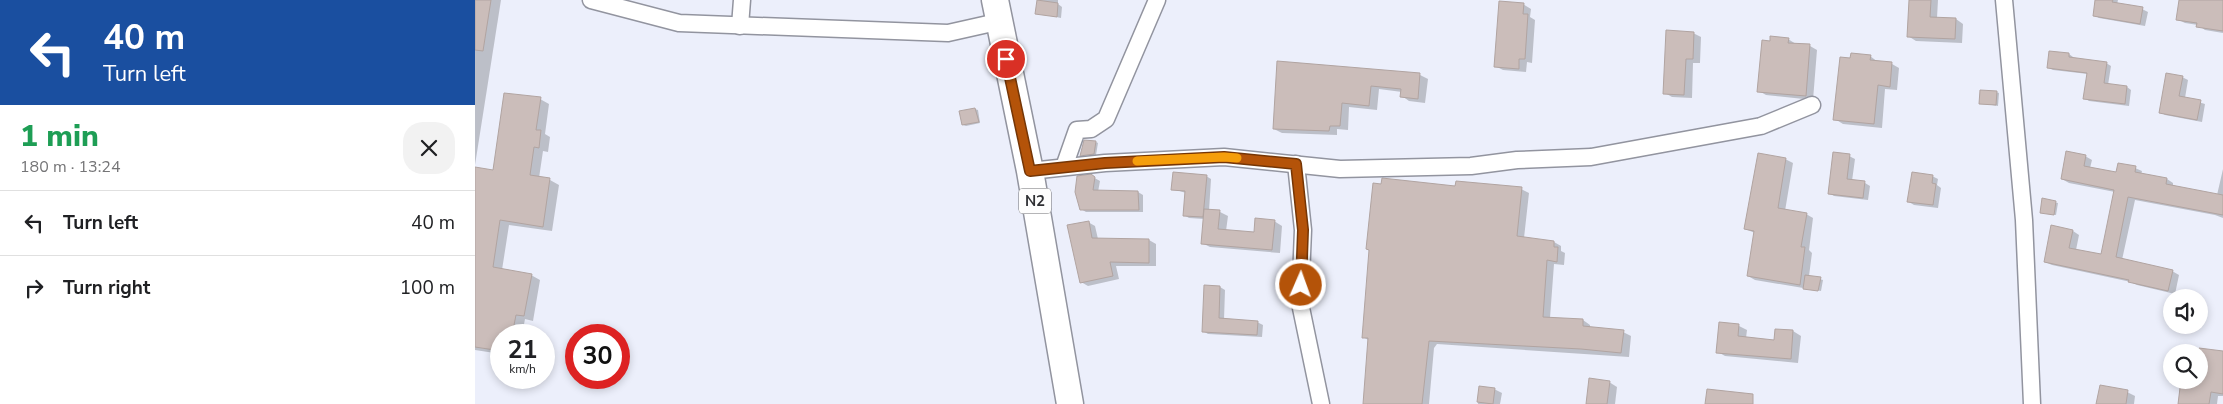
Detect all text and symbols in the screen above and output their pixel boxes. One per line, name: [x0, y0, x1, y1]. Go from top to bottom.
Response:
text: 40 m: [103, 14, 185, 61]
icon: left: [20, 20, 85, 85]
pin: [985, 38, 1027, 80]
icon: arrive: [992, 45, 1020, 73]
text: Turn left: [103, 59, 186, 89]
text: 1 min: [20, 116, 99, 157]
button: close: [403, 122, 455, 174]
text: 180 m · 13:24: [20, 156, 121, 178]
road number: N2: [1019, 188, 1051, 214]
icon: left: [20, 209, 48, 237]
text: Turn left: [63, 210, 138, 236]
text: 40 m: [411, 210, 455, 236]
position arrow: [1274, 258, 1326, 310]
icon: right: [20, 274, 48, 302]
text: Turn right: [63, 275, 150, 301]
text: 100 m: [400, 275, 455, 301]
map controls: [2163, 289, 2208, 389]
button: sound: [2163, 289, 2208, 334]
speed limit sign: 30: [565, 324, 630, 389]
text: 21: [507, 333, 538, 367]
button: search: [2163, 344, 2208, 389]
text: km/h: [509, 361, 536, 377]

